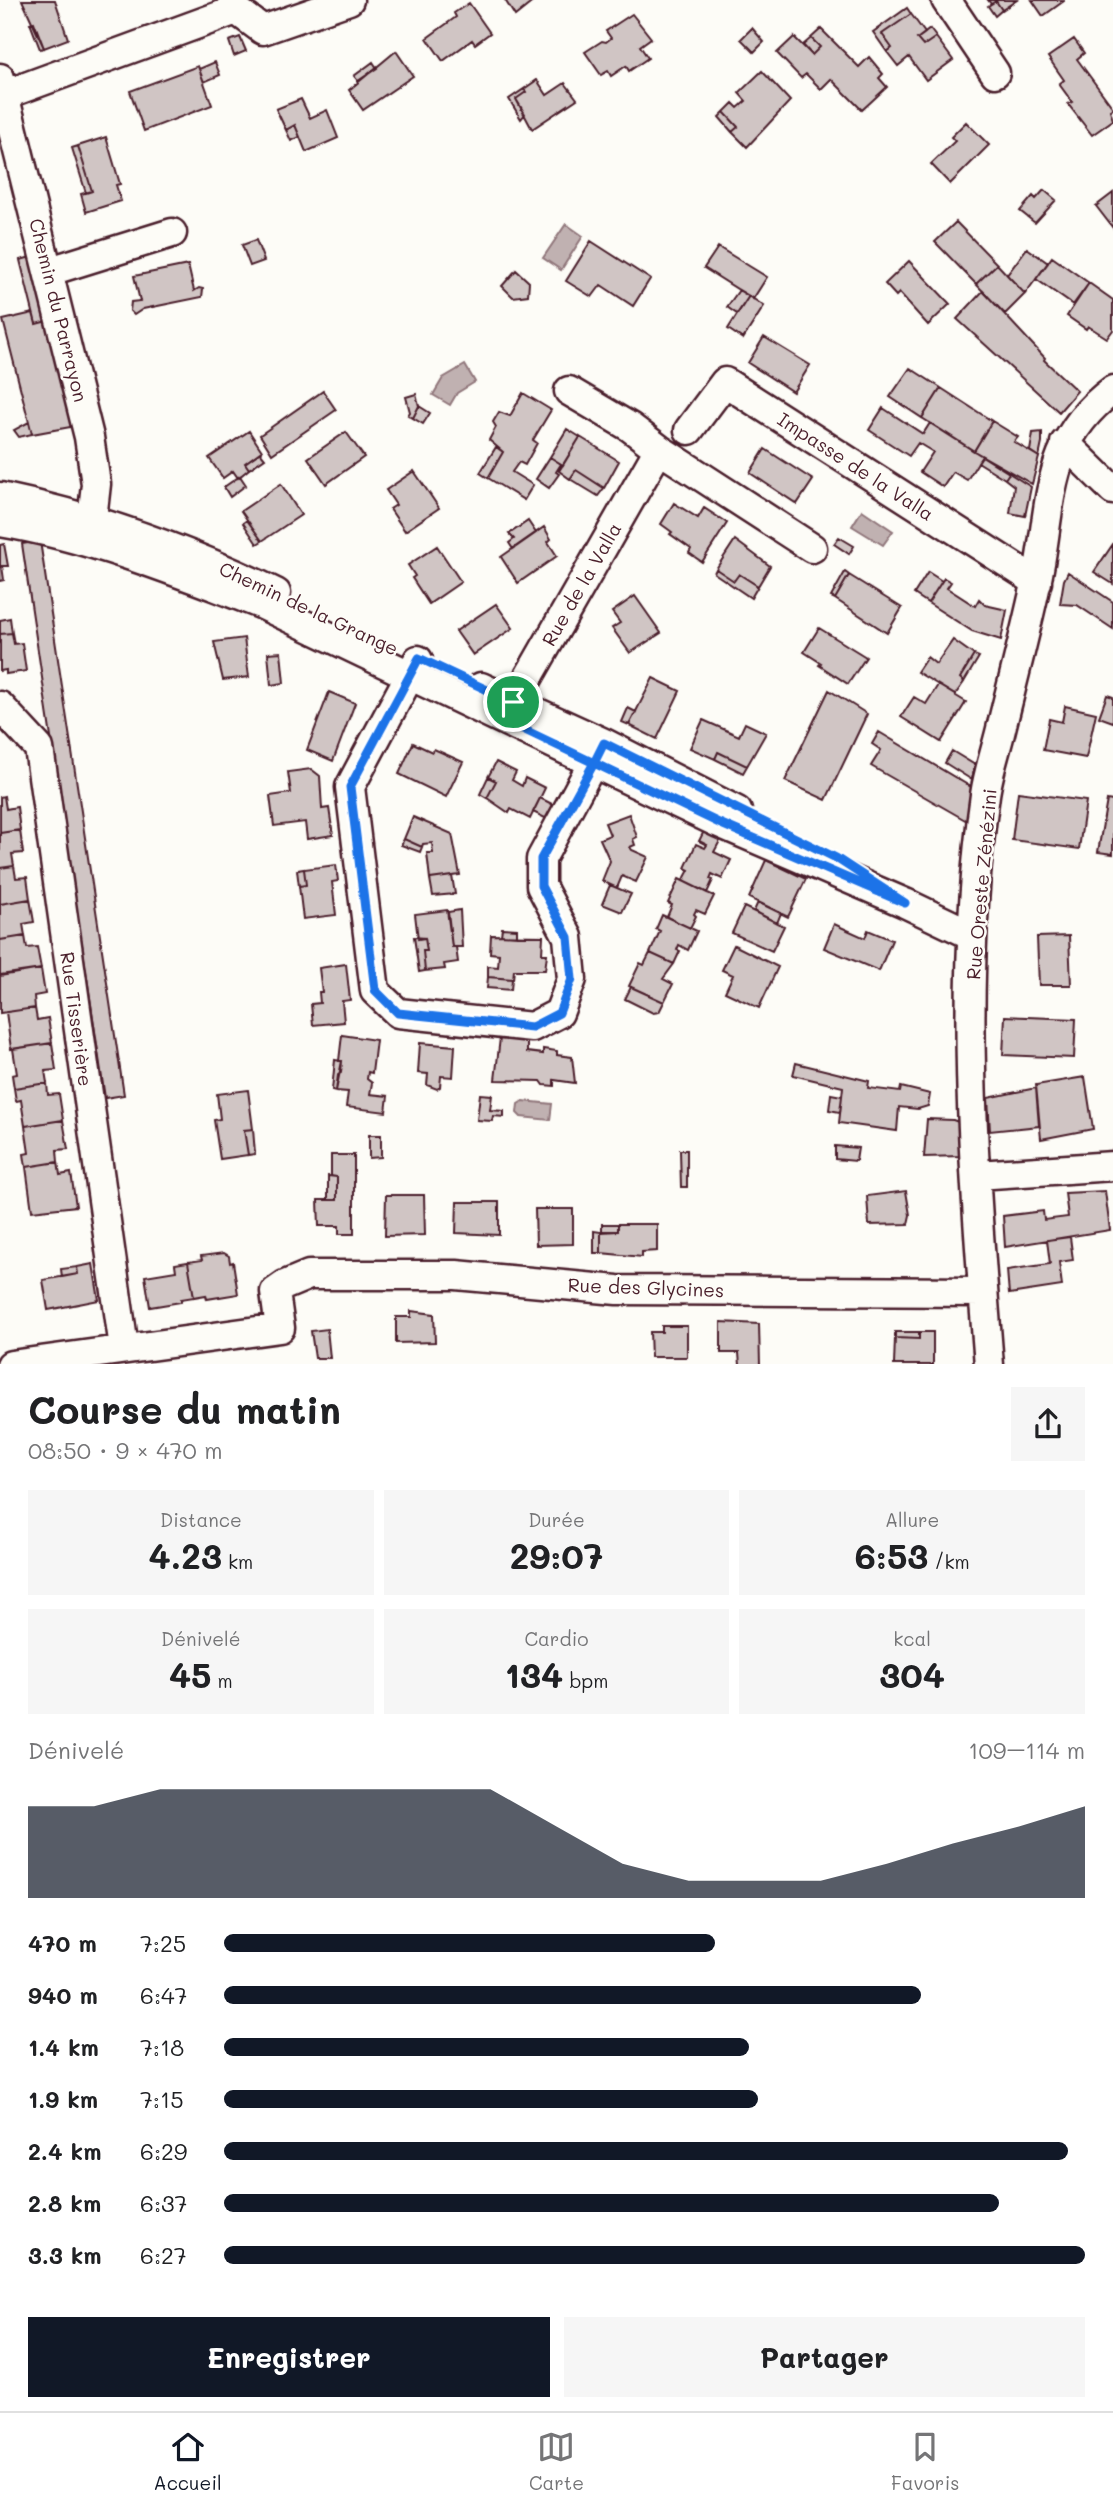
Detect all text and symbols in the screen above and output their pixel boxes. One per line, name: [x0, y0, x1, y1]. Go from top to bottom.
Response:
street label: Chemin du Parrayon: [24, 216, 94, 404]
street label: Impasse de la Valla: [773, 406, 939, 526]
street label: Rue de la Valla: [536, 518, 626, 650]
street label: Chemin de la Grange: [215, 555, 403, 661]
pin: [483, 672, 543, 732]
icon: arrive: [494, 683, 532, 721]
street label: Rue Oreste Zénézini: [960, 787, 1002, 981]
street label: Rue Tisserière: [55, 950, 99, 1088]
street label: Rue des Glycines: [567, 1272, 725, 1302]
text: Course du matin: [28, 1384, 341, 1434]
button: share: [1011, 1387, 1085, 1461]
text: 08:50 · 9 × 470 m: [28, 1435, 223, 1465]
text: Distance: [160, 1507, 242, 1532]
text: Durée: [528, 1507, 585, 1532]
text: Allure: [885, 1507, 939, 1532]
text: 4.23: [148, 1532, 222, 1578]
text: 29:07: [510, 1532, 603, 1578]
text: 6:53: [855, 1532, 928, 1578]
text: km: [222, 1549, 253, 1574]
text: /km: [928, 1549, 970, 1574]
text: Dénivelé: [161, 1626, 241, 1651]
text: Cardio: [524, 1626, 589, 1651]
text: kcal: [893, 1626, 931, 1651]
text: 45: [169, 1651, 212, 1697]
text: 134: [505, 1651, 563, 1697]
text: 304: [879, 1651, 945, 1697]
text: m: [212, 1668, 233, 1693]
text: bpm: [563, 1668, 608, 1693]
text: Dénivelé: [28, 1735, 124, 1765]
text: 109–114 m: [968, 1735, 1085, 1765]
text: 470 m: [28, 1928, 97, 1958]
text: 7:25: [140, 1928, 186, 1958]
text: 940 m: [28, 1980, 98, 2010]
text: 6:47: [140, 1980, 187, 2010]
text: 1.4 km: [28, 2032, 99, 2062]
text: 7:18: [140, 2032, 184, 2062]
text: 1.9 km: [28, 2084, 98, 2114]
text: 7:15: [140, 2084, 184, 2114]
text: 2.4 km: [28, 2136, 101, 2166]
text: 6:29: [140, 2136, 187, 2166]
text: 2.8 km: [28, 2188, 101, 2218]
text: 6:37: [140, 2188, 187, 2218]
text: 3.3 km: [28, 2240, 102, 2270]
text: 6:27: [140, 2240, 187, 2270]
button: Enregistrer: [28, 2317, 550, 2397]
button: Partager: [564, 2317, 1085, 2397]
tab: Accueil: [154, 2428, 222, 2495]
tab: Carte: [529, 2428, 584, 2495]
tab: Favoris: [891, 2428, 959, 2495]

